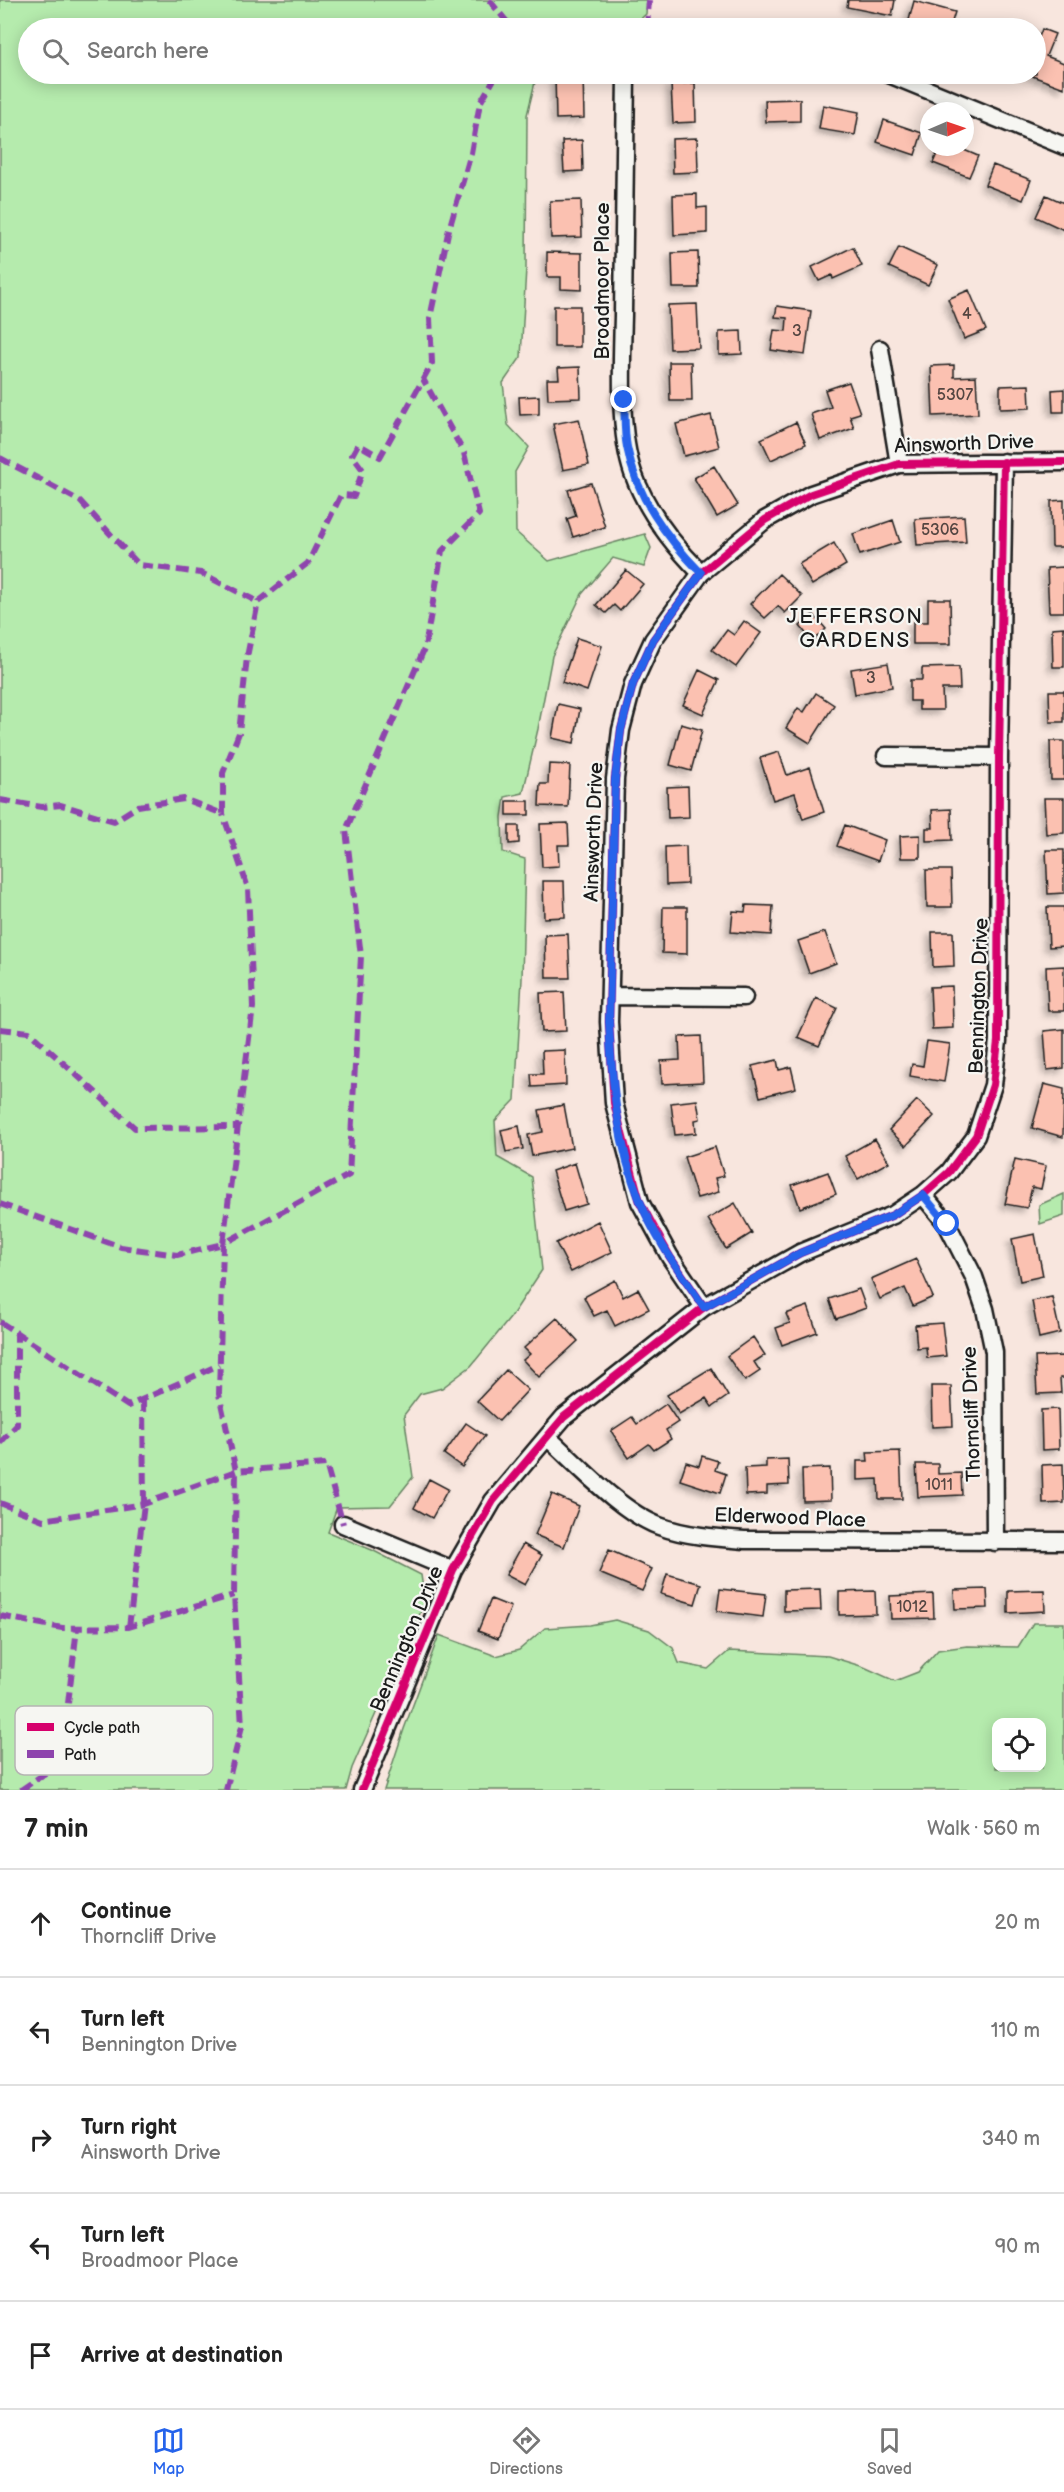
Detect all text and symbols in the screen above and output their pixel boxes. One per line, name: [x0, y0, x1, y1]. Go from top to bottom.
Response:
search box: [18, 18, 1046, 84]
icon: search: [39, 35, 72, 68]
text: Search here: [87, 38, 209, 65]
north arrow: [920, 102, 974, 156]
street label: Broadmoor Place: [591, 202, 615, 360]
house number: 4: [962, 305, 972, 324]
house number: 3: [792, 322, 802, 341]
route end: [610, 386, 636, 412]
house number: 5307: [937, 386, 973, 405]
street label: Ainsworth Drive: [894, 430, 1034, 458]
house number: 5306: [921, 521, 959, 540]
district label: JEFFERSON GARDENS: [787, 604, 923, 653]
house number: 3: [866, 669, 876, 688]
street label: Ainsworth Drive: [580, 762, 608, 902]
street label: Bennington Drive: [964, 917, 994, 1074]
route start: [933, 1210, 959, 1236]
street label: Thorncliff Drive: [958, 1346, 986, 1482]
house number: 1011: [925, 1476, 953, 1495]
street label: Elderwood Place: [714, 1503, 866, 1533]
street label: Bennington Drive: [365, 1562, 449, 1716]
house number: 1012: [896, 1598, 928, 1617]
legend: [15, 1706, 213, 1775]
map controls: [992, 1718, 1046, 1772]
button: locate: [992, 1718, 1046, 1772]
text: Cycle path: [64, 1719, 140, 1738]
text: Path: [64, 1746, 96, 1765]
text: 7 min: [24, 1814, 88, 1845]
text: Walk · 560 m: [927, 1817, 1040, 1841]
text: Continue: [81, 1898, 171, 1925]
icon: ahead: [24, 1907, 57, 1940]
text: 20 m: [995, 1911, 1040, 1935]
text: Thorncliff Drive: [81, 1925, 216, 1949]
text: Turn left: [81, 2006, 165, 2033]
icon: left: [24, 2015, 57, 2048]
text: 110 m: [991, 2019, 1040, 2043]
text: Bennington Drive: [81, 2033, 237, 2057]
text: Turn right: [81, 2114, 177, 2141]
icon: right: [24, 2123, 57, 2156]
text: 340 m: [982, 2127, 1040, 2151]
text: Ainsworth Drive: [81, 2141, 221, 2165]
text: Turn left: [81, 2222, 165, 2249]
icon: left: [24, 2231, 57, 2264]
text: 90 m: [995, 2235, 1040, 2259]
text: Broadmoor Place: [81, 2249, 238, 2273]
icon: arrive: [24, 2339, 57, 2372]
text: Arrive at destination: [81, 2342, 283, 2369]
tab: Map: [152, 2424, 185, 2479]
tab: Directions: [489, 2424, 563, 2479]
tab: Saved: [867, 2424, 912, 2479]

